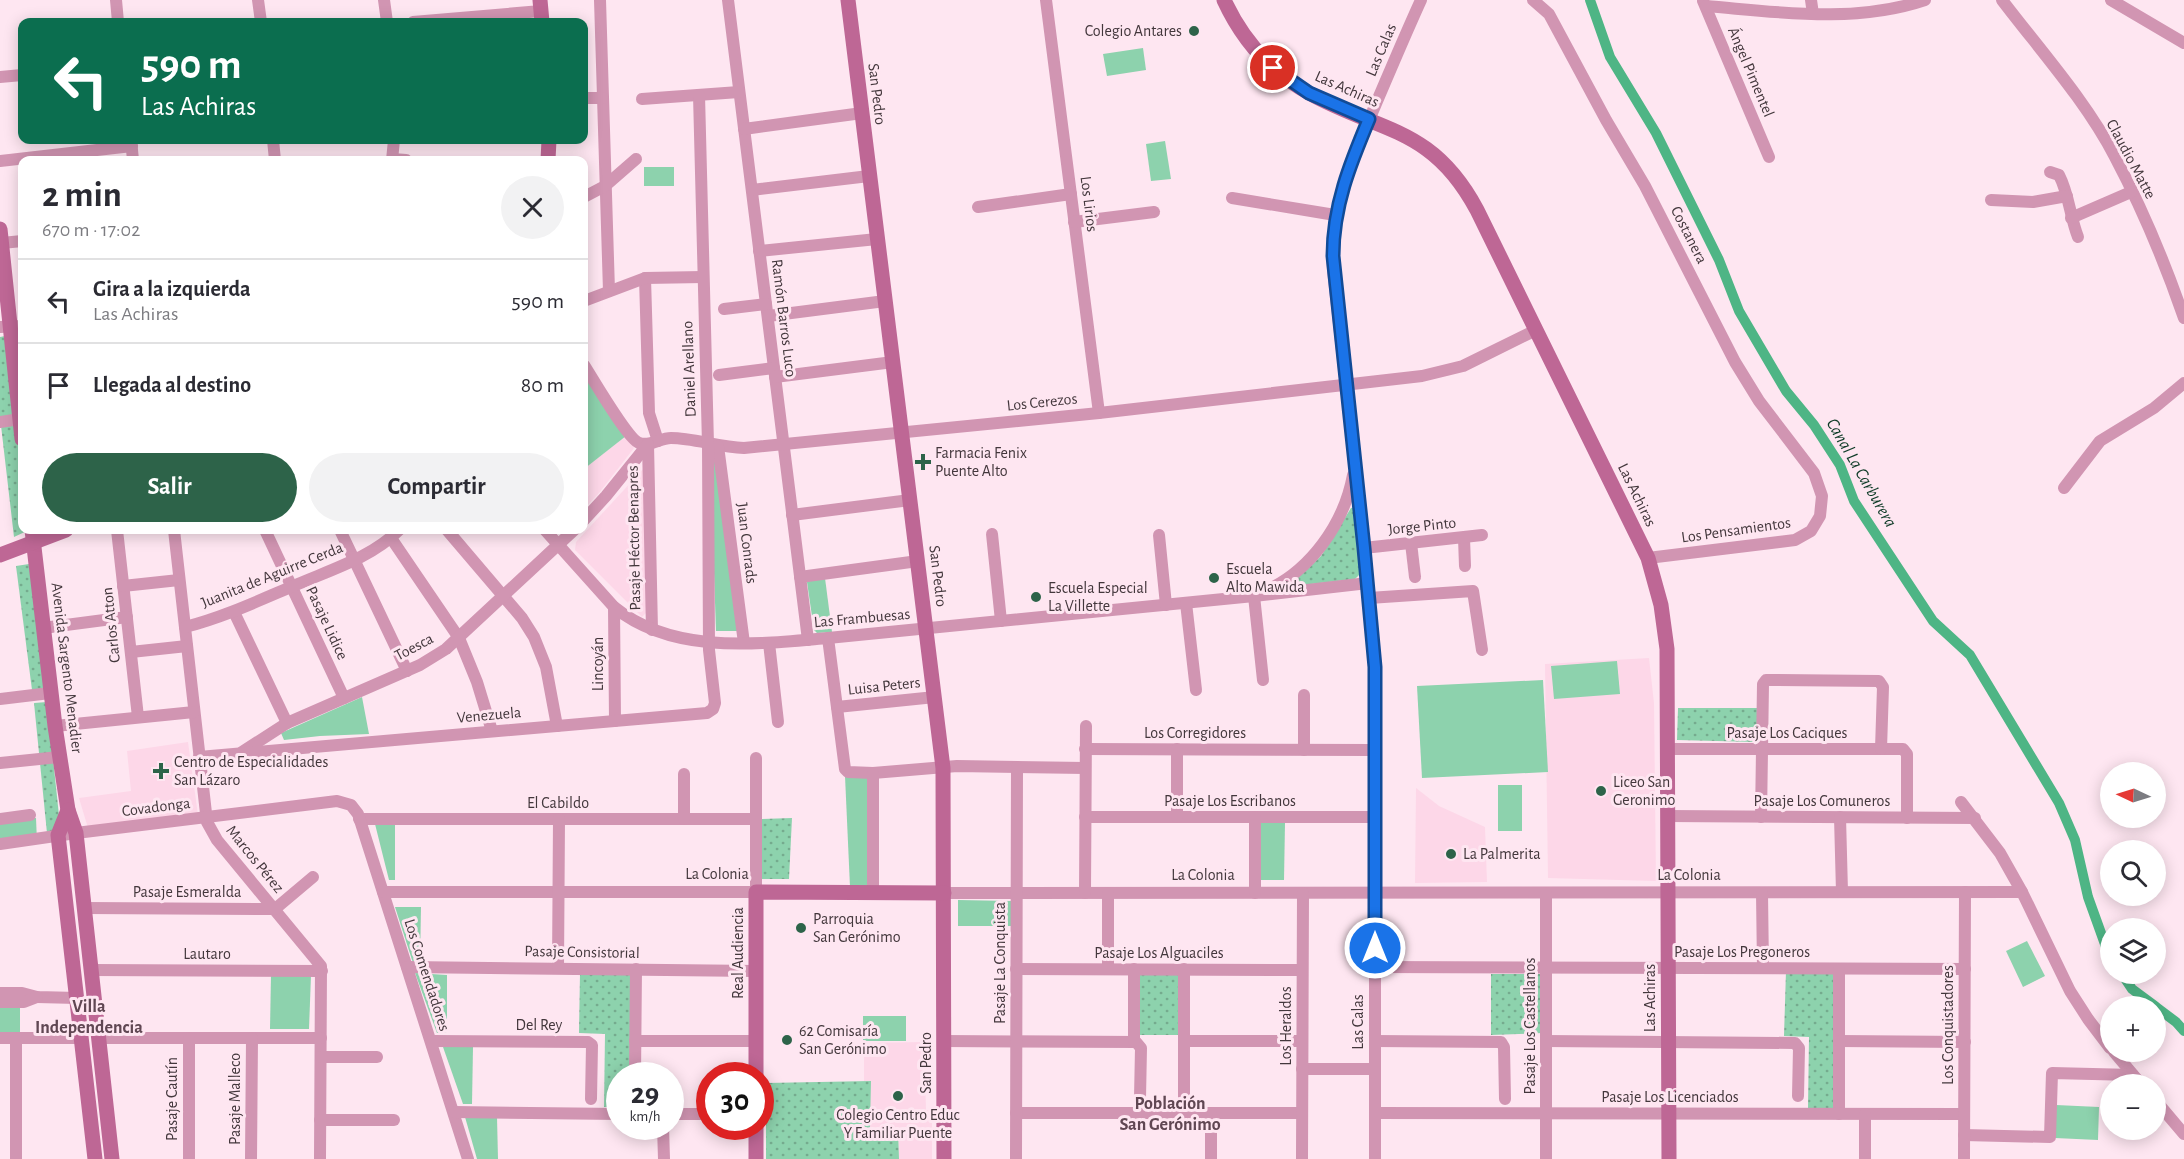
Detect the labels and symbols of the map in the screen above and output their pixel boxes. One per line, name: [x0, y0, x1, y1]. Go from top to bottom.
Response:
street label: Las Calas: [1363, 21, 1399, 79]
place label: Colegio Antares: [1085, 23, 1182, 39]
marker: Colegio Antares: [1187, 24, 1201, 38]
street label: Ángel Pimentel: [1725, 24, 1779, 119]
pin: [1247, 42, 1298, 93]
street label: San Pedro: [865, 62, 889, 126]
street label: Las Achiras: [1313, 68, 1381, 110]
street label: Claudio Matte: [2103, 117, 2159, 201]
street label: Los Lirios: [1078, 175, 1100, 233]
street label: Costanera: [1668, 204, 1710, 266]
street label: Ramón Barros Luco: [769, 258, 799, 378]
street label: Daniel Arellano: [679, 320, 699, 418]
street label: Los Cerezos: [1006, 390, 1078, 414]
water label: Canal La Carburera: [1823, 415, 1899, 531]
place label: Farmacia Fenix Puente Alto: [935, 445, 1027, 479]
marker: Farmacia Fenix Puente Alto: [916, 455, 930, 469]
street label: Las Achiras: [1615, 461, 1659, 529]
street label: Pasaje Héctor Benapres: [625, 465, 644, 611]
street label: Juan Conrads: [734, 502, 760, 584]
street label: Jorge Pinto: [1387, 514, 1457, 538]
street label: Los Pensamientos: [1680, 514, 1792, 546]
street label: Juanita de Aguirre Cerda: [199, 539, 345, 611]
street label: San Pedro: [926, 544, 950, 608]
place label: Escuela Alto Mawida: [1226, 561, 1305, 595]
marker: Escuela Alto Mawida: [1207, 571, 1221, 585]
place label: Escuela Especial La Villette: [1048, 580, 1148, 614]
street label: Avenida Sargento Menadier: [49, 582, 86, 755]
street label: Pasaje Lidice: [302, 584, 351, 663]
street label: Carlos Atton: [99, 586, 123, 664]
marker: Escuela Especial La Villette: [1029, 590, 1043, 604]
street label: Las Frambuesas: [813, 606, 911, 630]
street label: Toesca: [392, 630, 436, 664]
street label: Lincoyán: [590, 637, 607, 691]
street label: Luisa Peters: [847, 674, 921, 698]
street label: Venezuela: [456, 704, 522, 726]
street label: Los Corregidores: [1144, 725, 1246, 741]
street label: Pasaje Los Caciques: [1726, 725, 1848, 742]
place label: Centro de Especialidades San Lázaro: [174, 754, 328, 788]
marker: Centro de Especialidades San Lázaro: [152, 762, 170, 780]
north arrow: [2100, 762, 2166, 828]
place label: Liceo San Geronimo: [1613, 774, 1675, 808]
marker: Liceo San Geronimo: [1594, 784, 1608, 798]
street label: Pasaje Los Escribanos: [1164, 793, 1296, 810]
street label: Pasaje Los Comuneros: [1754, 793, 1890, 810]
street label: Covadonga: [121, 795, 191, 819]
street label: El Cabildo: [527, 795, 589, 811]
street label: Marcos Pérez: [223, 822, 287, 896]
place label: La Palmerita: [1463, 846, 1541, 862]
marker: La Palmerita: [1444, 847, 1458, 861]
street label: La Colonia: [685, 866, 749, 882]
street label: La Colonia: [1171, 867, 1235, 883]
street label: La Colonia: [1657, 867, 1721, 883]
street label: Pasaje Esmeralda: [133, 884, 241, 901]
street label: Pasaje La Conquista: [992, 902, 1009, 1024]
street label: Real Audiencia: [730, 907, 746, 999]
place label: Parroquia San Gerónimo: [813, 911, 901, 945]
position arrow: [1343, 916, 1407, 980]
street label: Los Comendadores: [401, 917, 453, 1033]
marker: Parroquia San Gerónimo: [794, 921, 808, 935]
street label: Pasaje Consistorial: [524, 943, 640, 962]
street label: Pasaje Los Pregoneros: [1674, 944, 1810, 961]
street label: Pasaje Los Alguaciles: [1094, 945, 1224, 962]
street label: Lautaro: [183, 946, 231, 962]
street label: Pasaje Los Castellanos: [1522, 958, 1539, 1094]
street label: Las Achiras: [1642, 964, 1658, 1032]
street label: Los Conquistadores: [1940, 965, 1956, 1085]
street label: Los Heraldos: [1278, 986, 1294, 1066]
street label: Las Calas: [1350, 994, 1366, 1050]
district label: Villa Independencia: [35, 998, 143, 1037]
street label: Del Rey: [516, 1017, 563, 1034]
place label: 62 Comisaría San Gerónimo: [799, 1023, 887, 1057]
street label: San Pedro: [918, 1032, 934, 1094]
marker: 62 Comisaría San Gerónimo: [780, 1033, 794, 1047]
street label: Pasaje Malleco: [227, 1053, 244, 1145]
street label: Pasaje Cautín: [164, 1057, 181, 1141]
speed limit sign: 30: [696, 1062, 774, 1140]
marker: Colegio Centro Educ Y Familiar Puente: [891, 1089, 905, 1103]
street label: Pasaje Los Licenciados: [1601, 1089, 1739, 1106]
district label: Población San Gerónimo: [1119, 1095, 1221, 1134]
place label: Colegio Centro Educ Y Familiar Puente: [836, 1107, 960, 1141]

